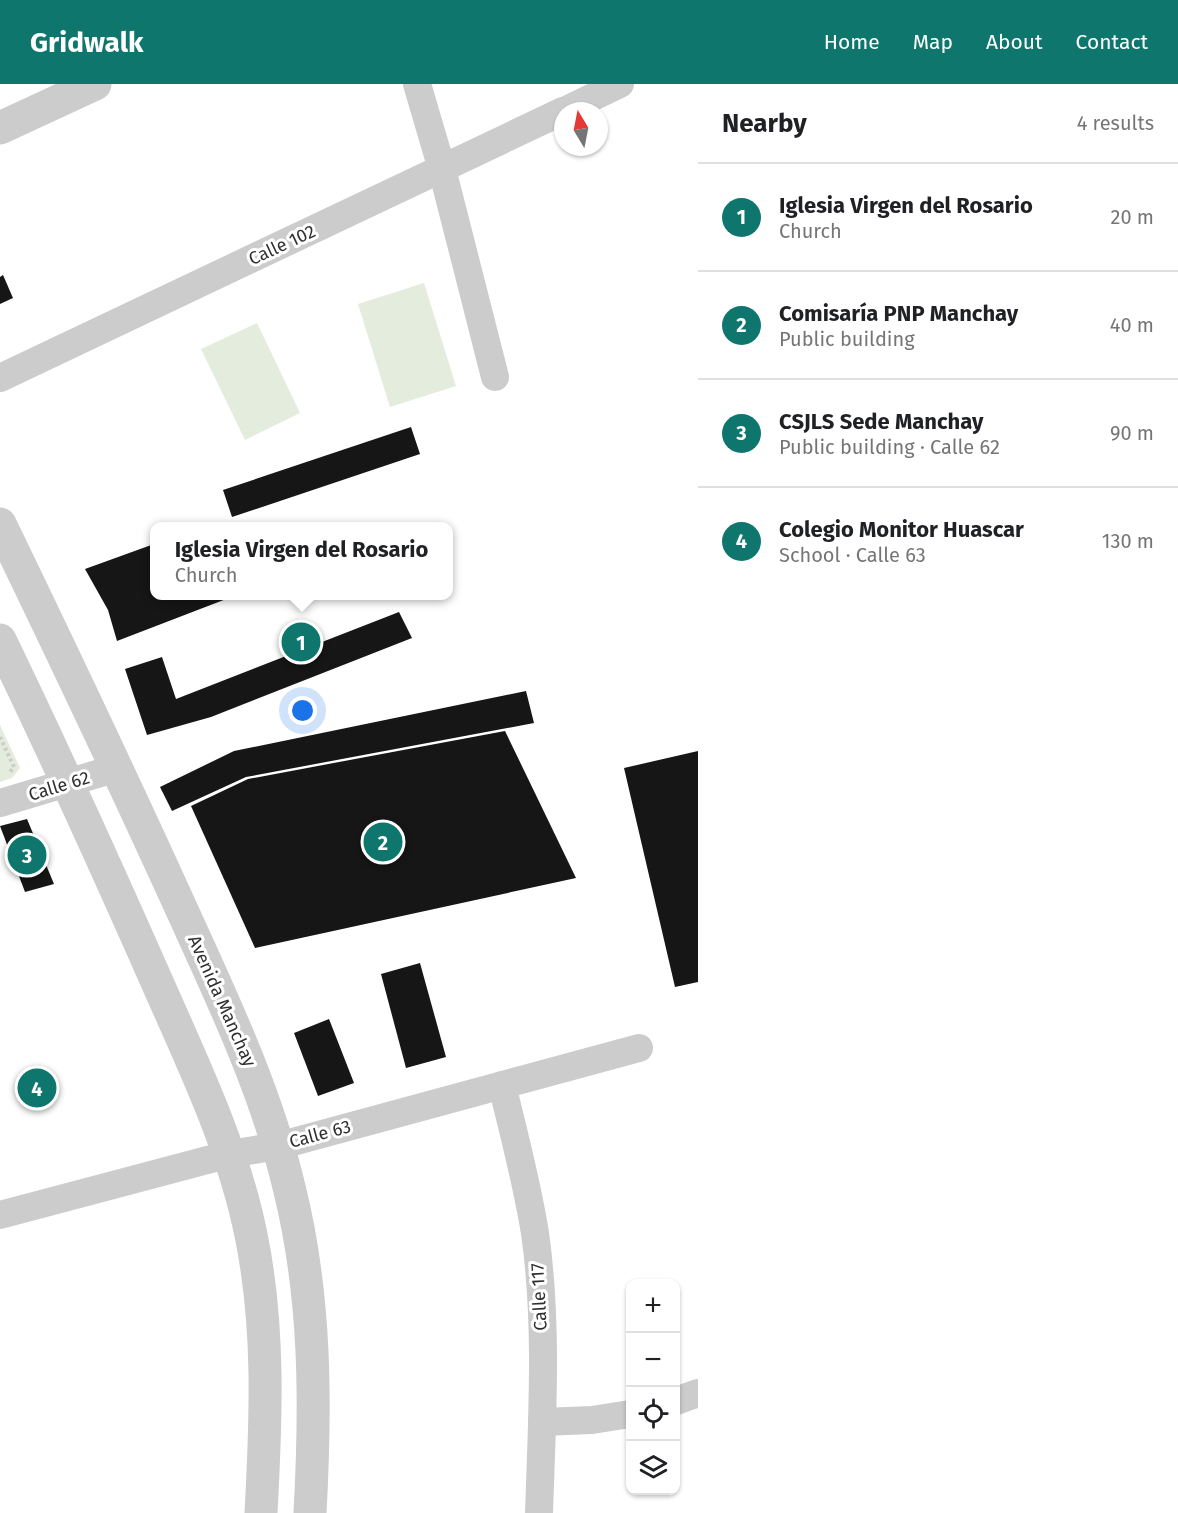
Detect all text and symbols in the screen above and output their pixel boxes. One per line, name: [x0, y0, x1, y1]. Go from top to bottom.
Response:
text: Gridwalk: [30, 26, 143, 59]
text: Home: [824, 29, 880, 55]
text: Map: [913, 29, 953, 55]
text: About: [986, 29, 1043, 55]
text: Contact: [1076, 29, 1148, 55]
north arrow: [554, 102, 608, 156]
text: Nearby: [722, 108, 807, 139]
text: 4 results: [1077, 111, 1154, 135]
text: Iglesia Virgen del Rosario: [779, 192, 1033, 219]
text: 1: [737, 205, 746, 229]
text: 20 m: [1111, 205, 1154, 229]
text: Church: [779, 219, 842, 243]
street label: Calle 102: [245, 220, 319, 270]
text: Comisaría PNP Manchay: [779, 300, 1018, 327]
text: 2: [736, 313, 747, 337]
text: 40 m: [1110, 313, 1154, 337]
text: Public building: [779, 327, 915, 351]
text: CSJLS Sede Manchay: [779, 408, 983, 435]
text: 3: [736, 421, 747, 445]
text: 90 m: [1110, 421, 1154, 445]
text: Public building · Calle 62: [779, 435, 1000, 459]
text: Colegio Monitor Huascar: [779, 516, 1024, 543]
popup: [150, 522, 453, 600]
text: 4: [736, 529, 747, 553]
text: 130 m: [1102, 529, 1154, 553]
text: Iglesia Virgen del Rosario: [175, 536, 428, 563]
text: School · Calle 63: [779, 543, 926, 567]
text: Church: [175, 563, 237, 587]
pin: 1: [282, 620, 320, 664]
your location: [288, 696, 317, 725]
street label: Calle 62: [26, 766, 92, 806]
pin: 2: [364, 820, 403, 864]
pin: 3: [8, 832, 46, 878]
street label: Avenida Manchay: [183, 932, 261, 1070]
pin: 4: [18, 1066, 57, 1110]
street label: Calle 63: [287, 1115, 353, 1153]
street label: Calle 117: [526, 1263, 552, 1331]
map controls: [626, 1279, 680, 1495]
button: +: [626, 1279, 680, 1333]
button: −: [626, 1333, 680, 1387]
button: locate: [626, 1387, 680, 1441]
button: layers: [626, 1441, 680, 1495]

